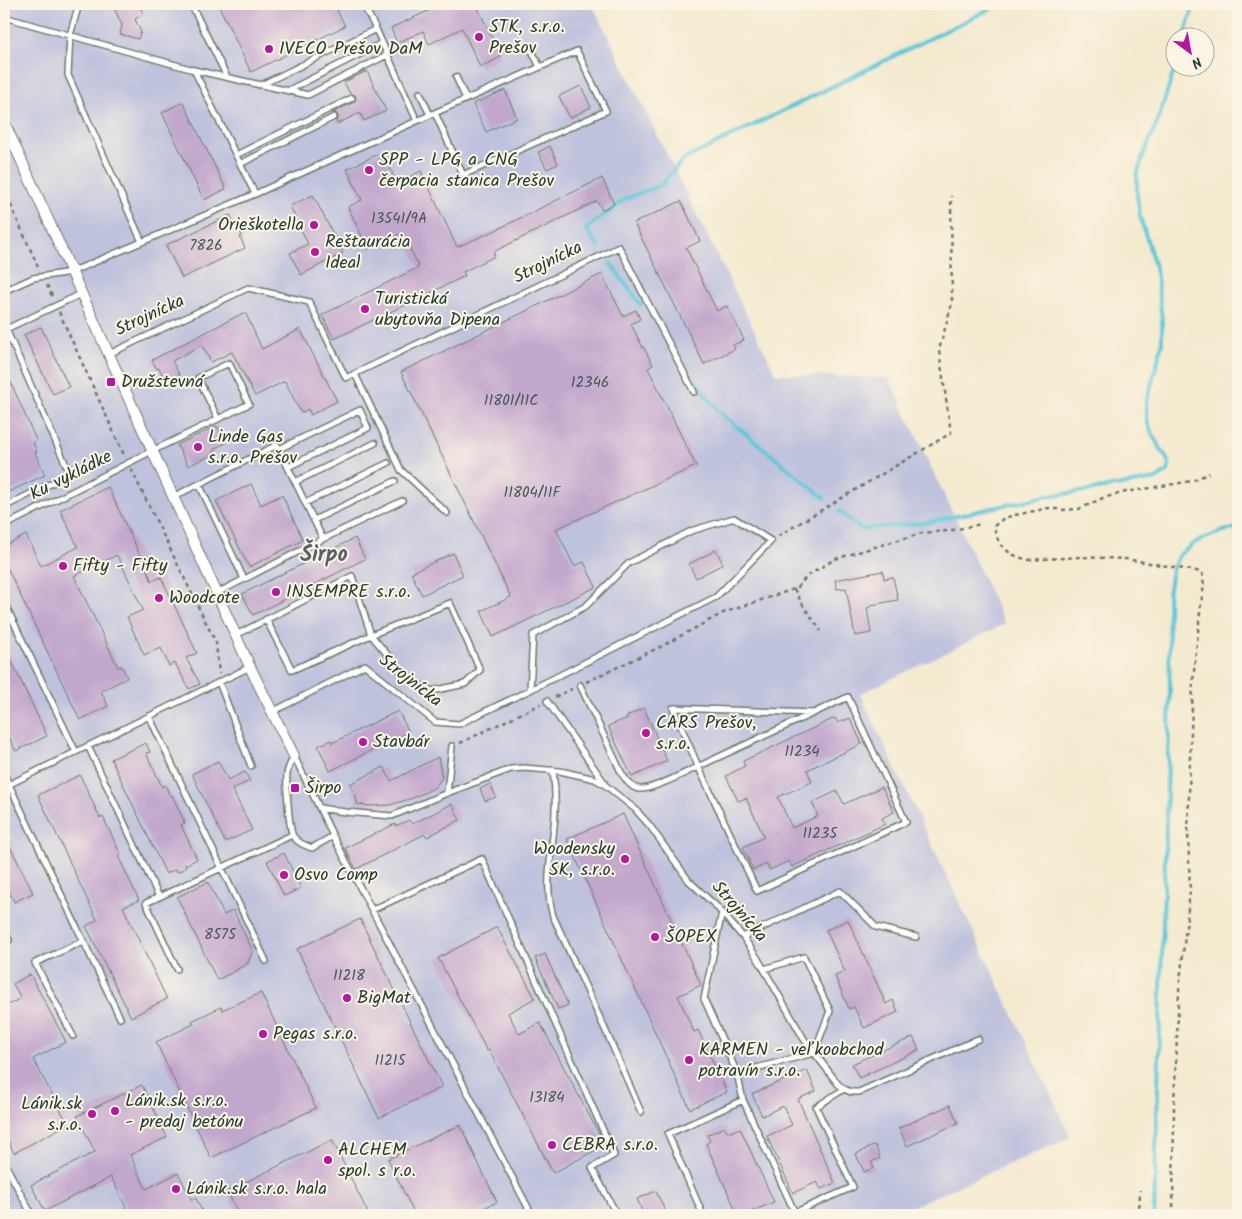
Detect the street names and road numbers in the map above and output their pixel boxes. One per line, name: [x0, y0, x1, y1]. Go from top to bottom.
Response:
street label: Strojnícka: [508, 234, 588, 292]
street label: Strojnícka: [110, 287, 190, 345]
street label: Ku vykládke: [25, 443, 117, 509]
street label: Strojnícka: [372, 647, 448, 715]
street label: Strojnícka: [704, 875, 774, 949]

